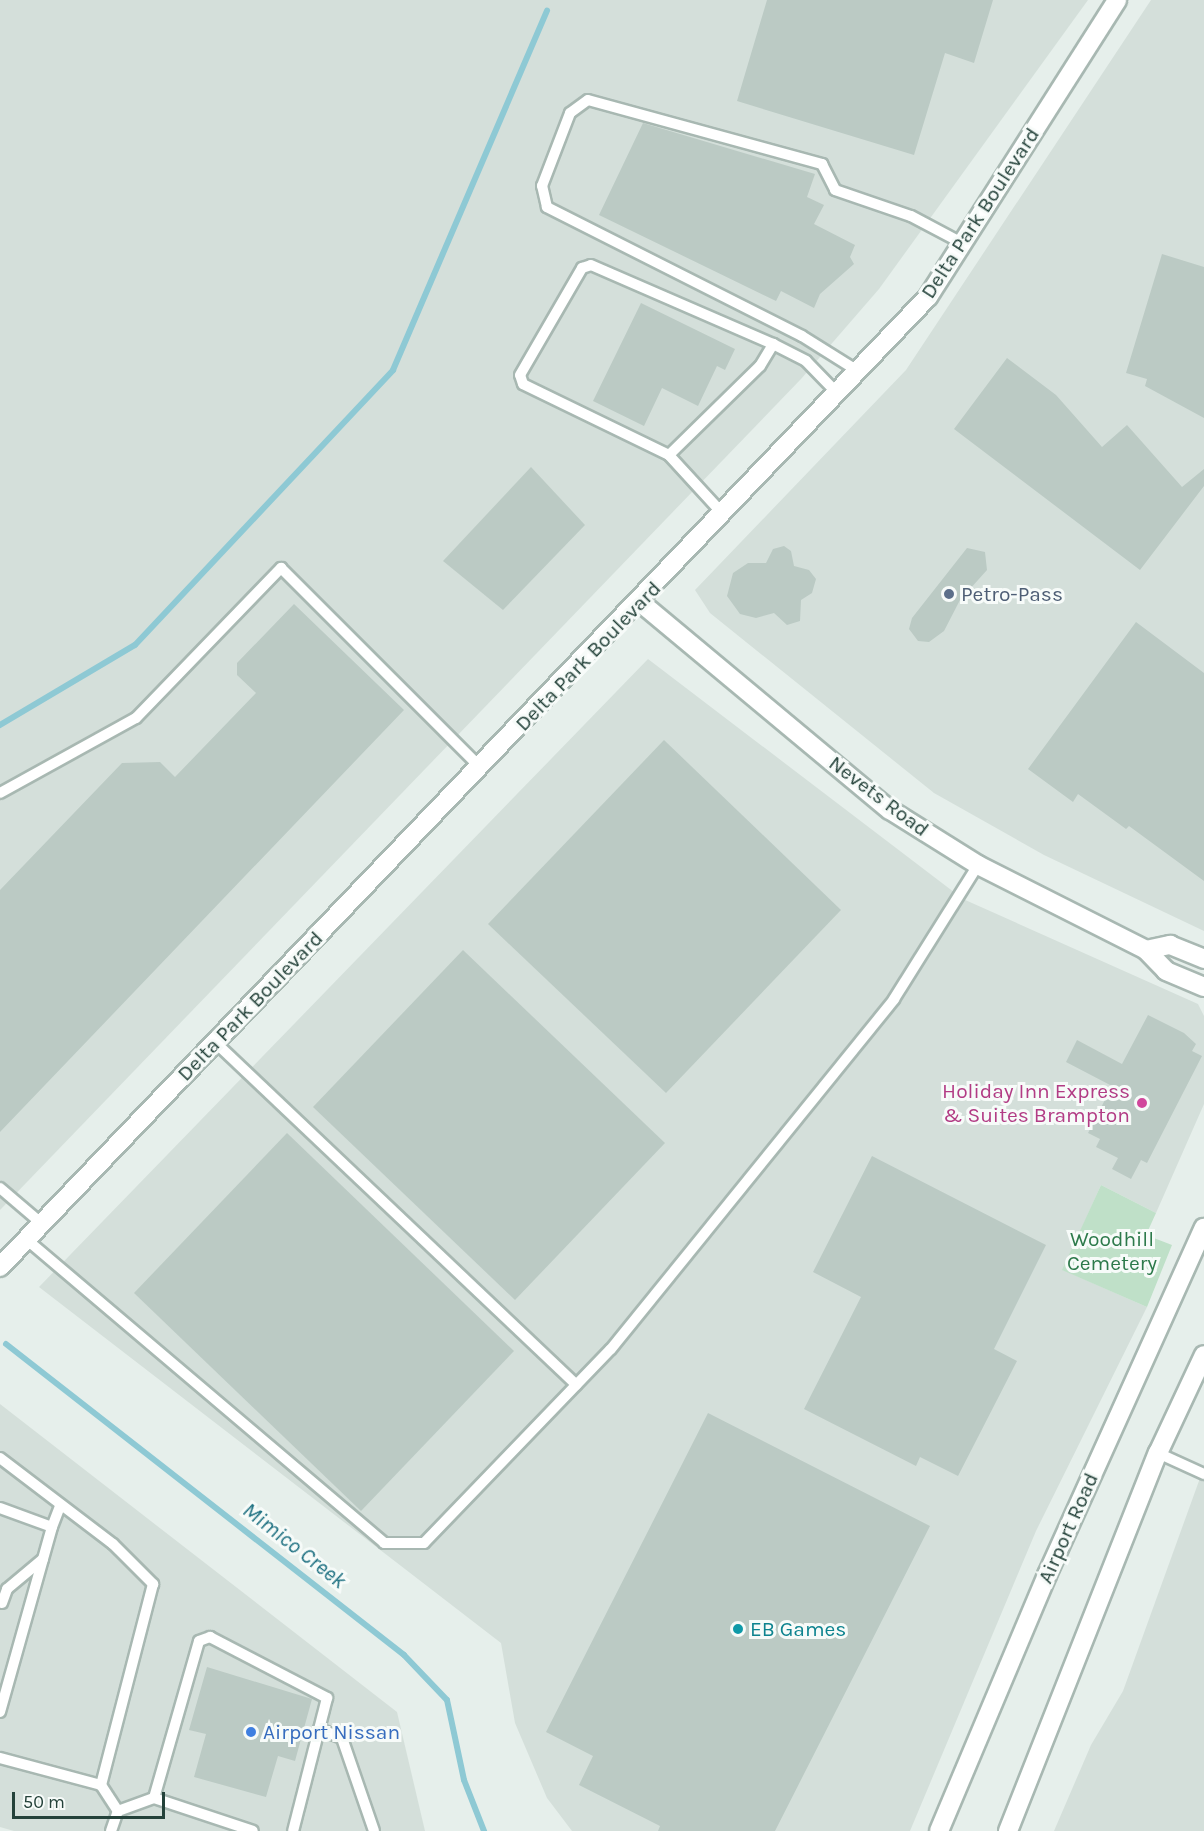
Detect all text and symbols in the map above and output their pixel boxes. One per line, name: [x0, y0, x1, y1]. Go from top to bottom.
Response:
street label: Delta Park Boulevard: [915, 123, 1045, 303]
street label: Delta Park Boulevard: [510, 576, 666, 736]
place label: Petro-Pass: [961, 581, 1063, 607]
marker: Petro-Pass: [942, 587, 956, 601]
street label: Nevets Road: [824, 750, 934, 842]
street label: Delta Park Boulevard: [172, 926, 328, 1086]
place label: Holiday Inn Express & Suites Brampton: [942, 1078, 1130, 1128]
marker: Holiday Inn Express & Suites Brampton: [1135, 1096, 1149, 1110]
park label: Woodhill Cemetery: [1067, 1226, 1157, 1276]
street label: Airport Road: [1032, 1469, 1104, 1587]
water label: Mimico Creek: [237, 1497, 351, 1595]
place label: EB Games: [750, 1616, 846, 1642]
marker: EB Games: [731, 1622, 745, 1636]
place label: Airport Nissan: [263, 1719, 400, 1745]
marker: Airport Nissan: [244, 1725, 258, 1739]
scale bar: [15, 1780, 168, 1818]
text: 50 m: [23, 1791, 65, 1813]

